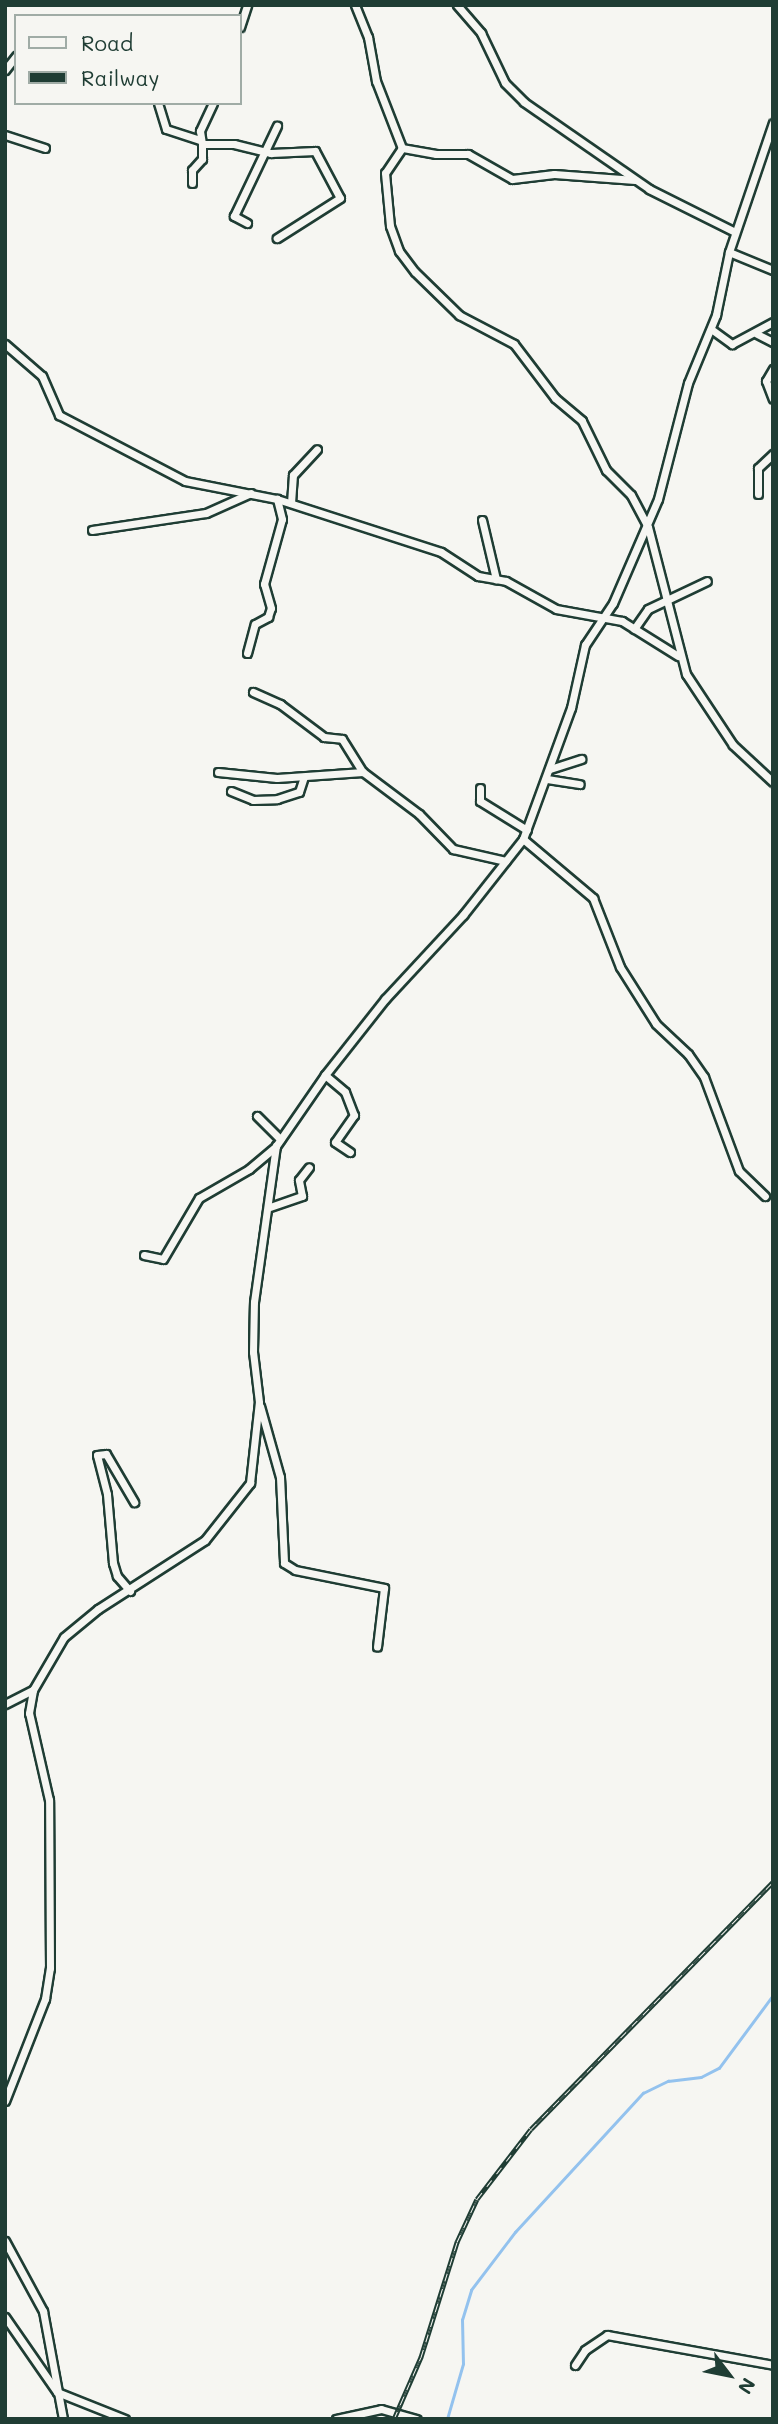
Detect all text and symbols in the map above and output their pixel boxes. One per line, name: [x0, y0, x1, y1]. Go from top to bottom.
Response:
legend: [14, 14, 242, 105]
text: Road: [81, 29, 133, 56]
text: Railway: [81, 64, 160, 91]
north arrow: [694, 2340, 764, 2410]
text: N: [733, 2374, 762, 2399]

